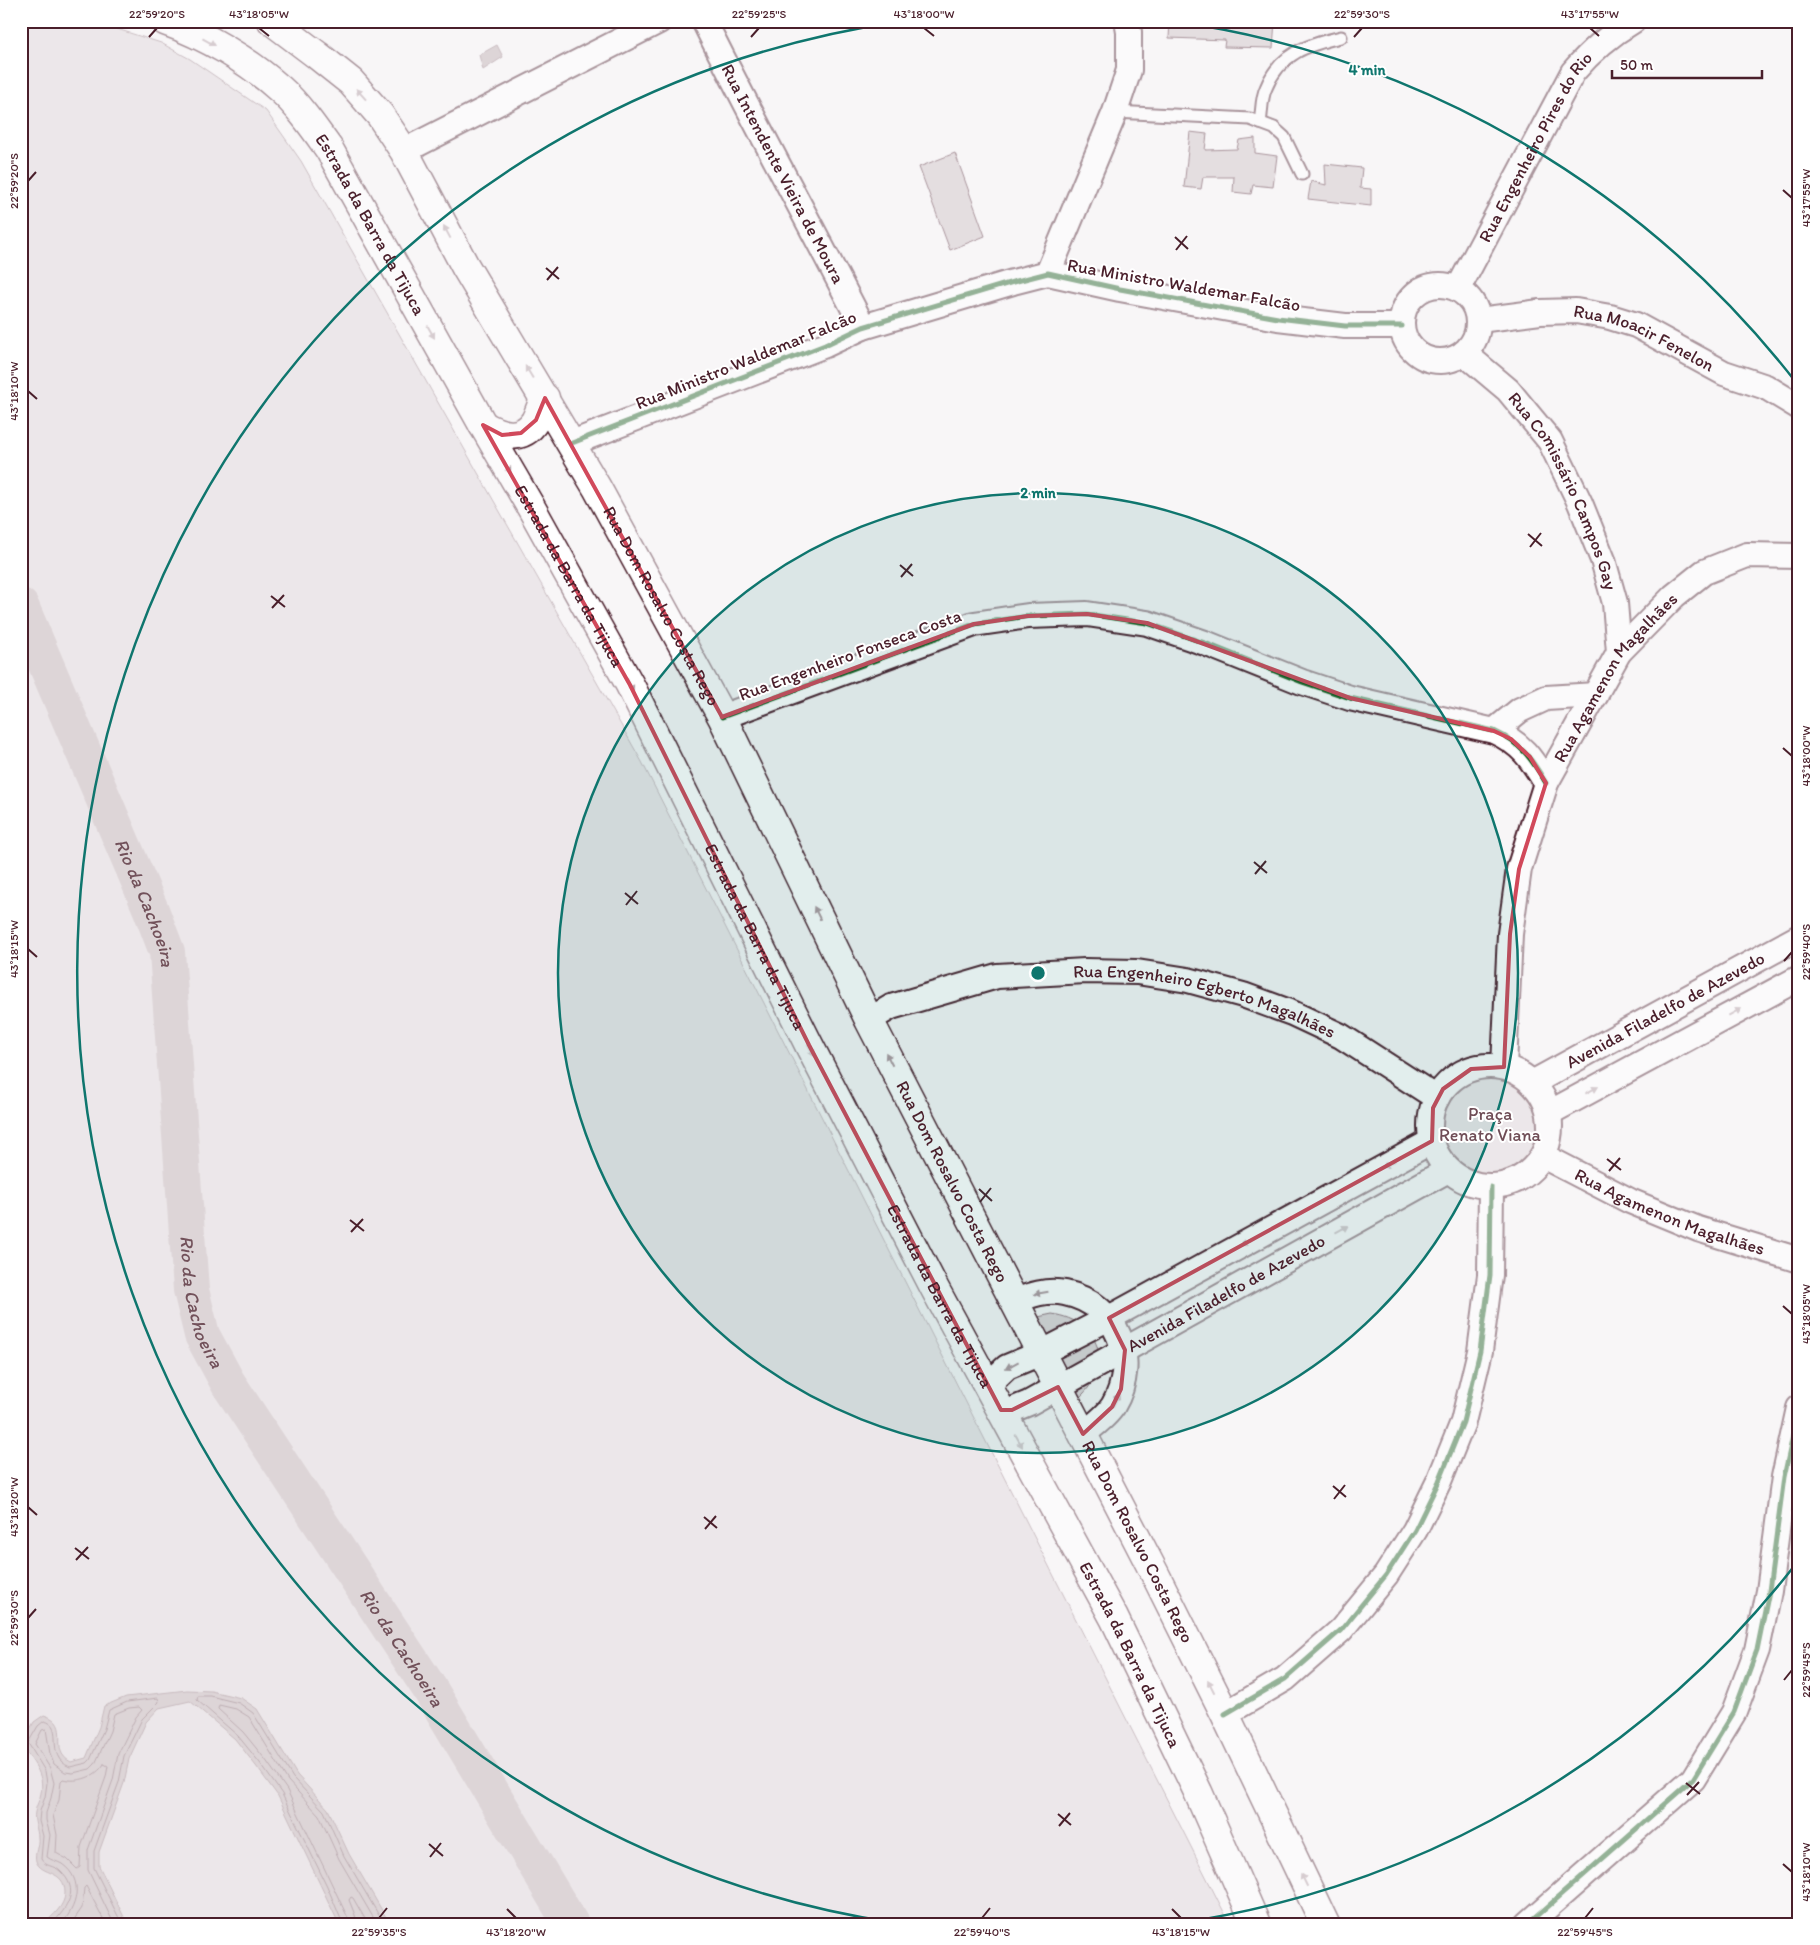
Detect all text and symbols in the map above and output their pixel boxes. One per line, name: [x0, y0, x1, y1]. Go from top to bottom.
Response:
text: 22°59'20"S: [129, 7, 185, 21]
text: 43°18'05"W: [229, 7, 289, 21]
text: 22°59'25"S: [732, 7, 787, 21]
text: 43°18'00"W: [893, 7, 955, 21]
text: 22°59'30"S: [1334, 7, 1390, 21]
text: 43°17'55"W: [1561, 7, 1619, 21]
one-way arrow: [202, 37, 215, 46]
street label: Rua Engenheiro Pires do Rio: [1474, 47, 1597, 246]
scale bar: [1612, 48, 1762, 80]
text: 50 m: [1620, 56, 1653, 74]
street label: Rua Intendente Vieira de Moura: [716, 60, 850, 288]
text: 4 min: [1349, 61, 1386, 79]
one-way arrow: [355, 89, 367, 101]
street label: Estrada da Barra da Tijuca: [310, 129, 431, 320]
text: 22°59'20"S: [7, 153, 21, 209]
text: 43°17'55"W: [1799, 169, 1813, 227]
one-way arrow: [442, 225, 451, 238]
street label: Rua Ministro Waldemar Falcão: [1066, 254, 1302, 316]
street label: Rua Moacir Fenelon: [1572, 300, 1718, 377]
street label: Rua Ministro Waldemar Falcão: [632, 306, 860, 414]
one-way arrow: [426, 325, 435, 338]
text: 43°18'10"W: [7, 361, 21, 421]
one-way arrow: [524, 365, 533, 378]
street label: Rua Comissário Campos Gay: [1503, 388, 1622, 593]
one-way arrow: [503, 461, 512, 474]
street label: Estrada da Barra da Tijuca: [509, 481, 629, 672]
text: 2 min: [1020, 484, 1057, 502]
street label: Rua Dom Rosalvo Costa Rego: [598, 502, 725, 710]
street label: Rua Agamenon Magalhães: [1549, 588, 1682, 766]
street label: Rua Engenheiro Fonseca Costa: [736, 604, 964, 706]
one-way arrow: [626, 678, 634, 692]
text: 43°18'00"W: [1799, 725, 1813, 787]
water label: Rio da Cachoeira: [110, 835, 179, 968]
street label: Estrada da Barra da Tijuca: [700, 840, 811, 1034]
one-way arrow: [813, 906, 821, 920]
text: 43°18'15"W: [7, 920, 21, 978]
text: 22°59'40"S: [1799, 923, 1813, 980]
street label: Avenida Filadelfo de Azevedo: [1562, 947, 1769, 1073]
street label: Rua Engenheiro Egberto Magalhães: [1073, 960, 1339, 1043]
centre of rings: [1029, 964, 1047, 982]
one-way arrow: [1728, 1008, 1742, 1016]
one-way arrow: [807, 1043, 815, 1057]
one-way arrow: [885, 1052, 893, 1066]
street label: Rua Dom Rosalvo Costa Rego: [891, 1077, 1014, 1286]
one-way arrow: [1586, 1085, 1599, 1094]
park label: Praça Renato Viana: [1439, 1103, 1542, 1146]
one-way arrow: [1382, 1160, 1396, 1168]
street label: Rua Agamenon Magalhães: [1571, 1163, 1767, 1260]
street label: Estrada da Barra da Tijuca: [882, 1200, 998, 1393]
one-way arrow: [1335, 1225, 1349, 1233]
street label: Avenida Filadelfo de Azevedo: [1123, 1230, 1329, 1357]
water label: Rio da Cachoeira: [175, 1235, 229, 1372]
one-way arrow: [1240, 1238, 1253, 1247]
text: 43°18'05"W: [1799, 1284, 1813, 1344]
one-way arrow: [1033, 1290, 1049, 1298]
one-way arrow: [1005, 1361, 1019, 1369]
one-way arrow: [1112, 1392, 1120, 1407]
one-way arrow: [1015, 1434, 1023, 1448]
street label: Rua Dom Rosalvo Costa Rego: [1077, 1437, 1199, 1646]
text: 43°18'20"W: [7, 1477, 21, 1537]
street label: Estrada da Barra da Tijuca: [1074, 1558, 1186, 1752]
water label: Rio da Cachoeira: [355, 1584, 449, 1711]
text: 22°59'30"S: [7, 1590, 21, 1646]
text: 22°59'45"S: [1799, 1642, 1813, 1698]
one-way arrow: [1207, 1679, 1215, 1693]
text: 43°18'10"W: [1799, 1842, 1813, 1902]
one-way arrow: [1300, 1873, 1308, 1887]
text: 22°59'35"S: [352, 1925, 407, 1939]
text: 43°18'20"W: [486, 1925, 546, 1939]
text: 22°59'40"S: [954, 1925, 1011, 1939]
text: 43°18'15"W: [1152, 1925, 1210, 1939]
text: 22°59'45"S: [1557, 1925, 1613, 1939]

